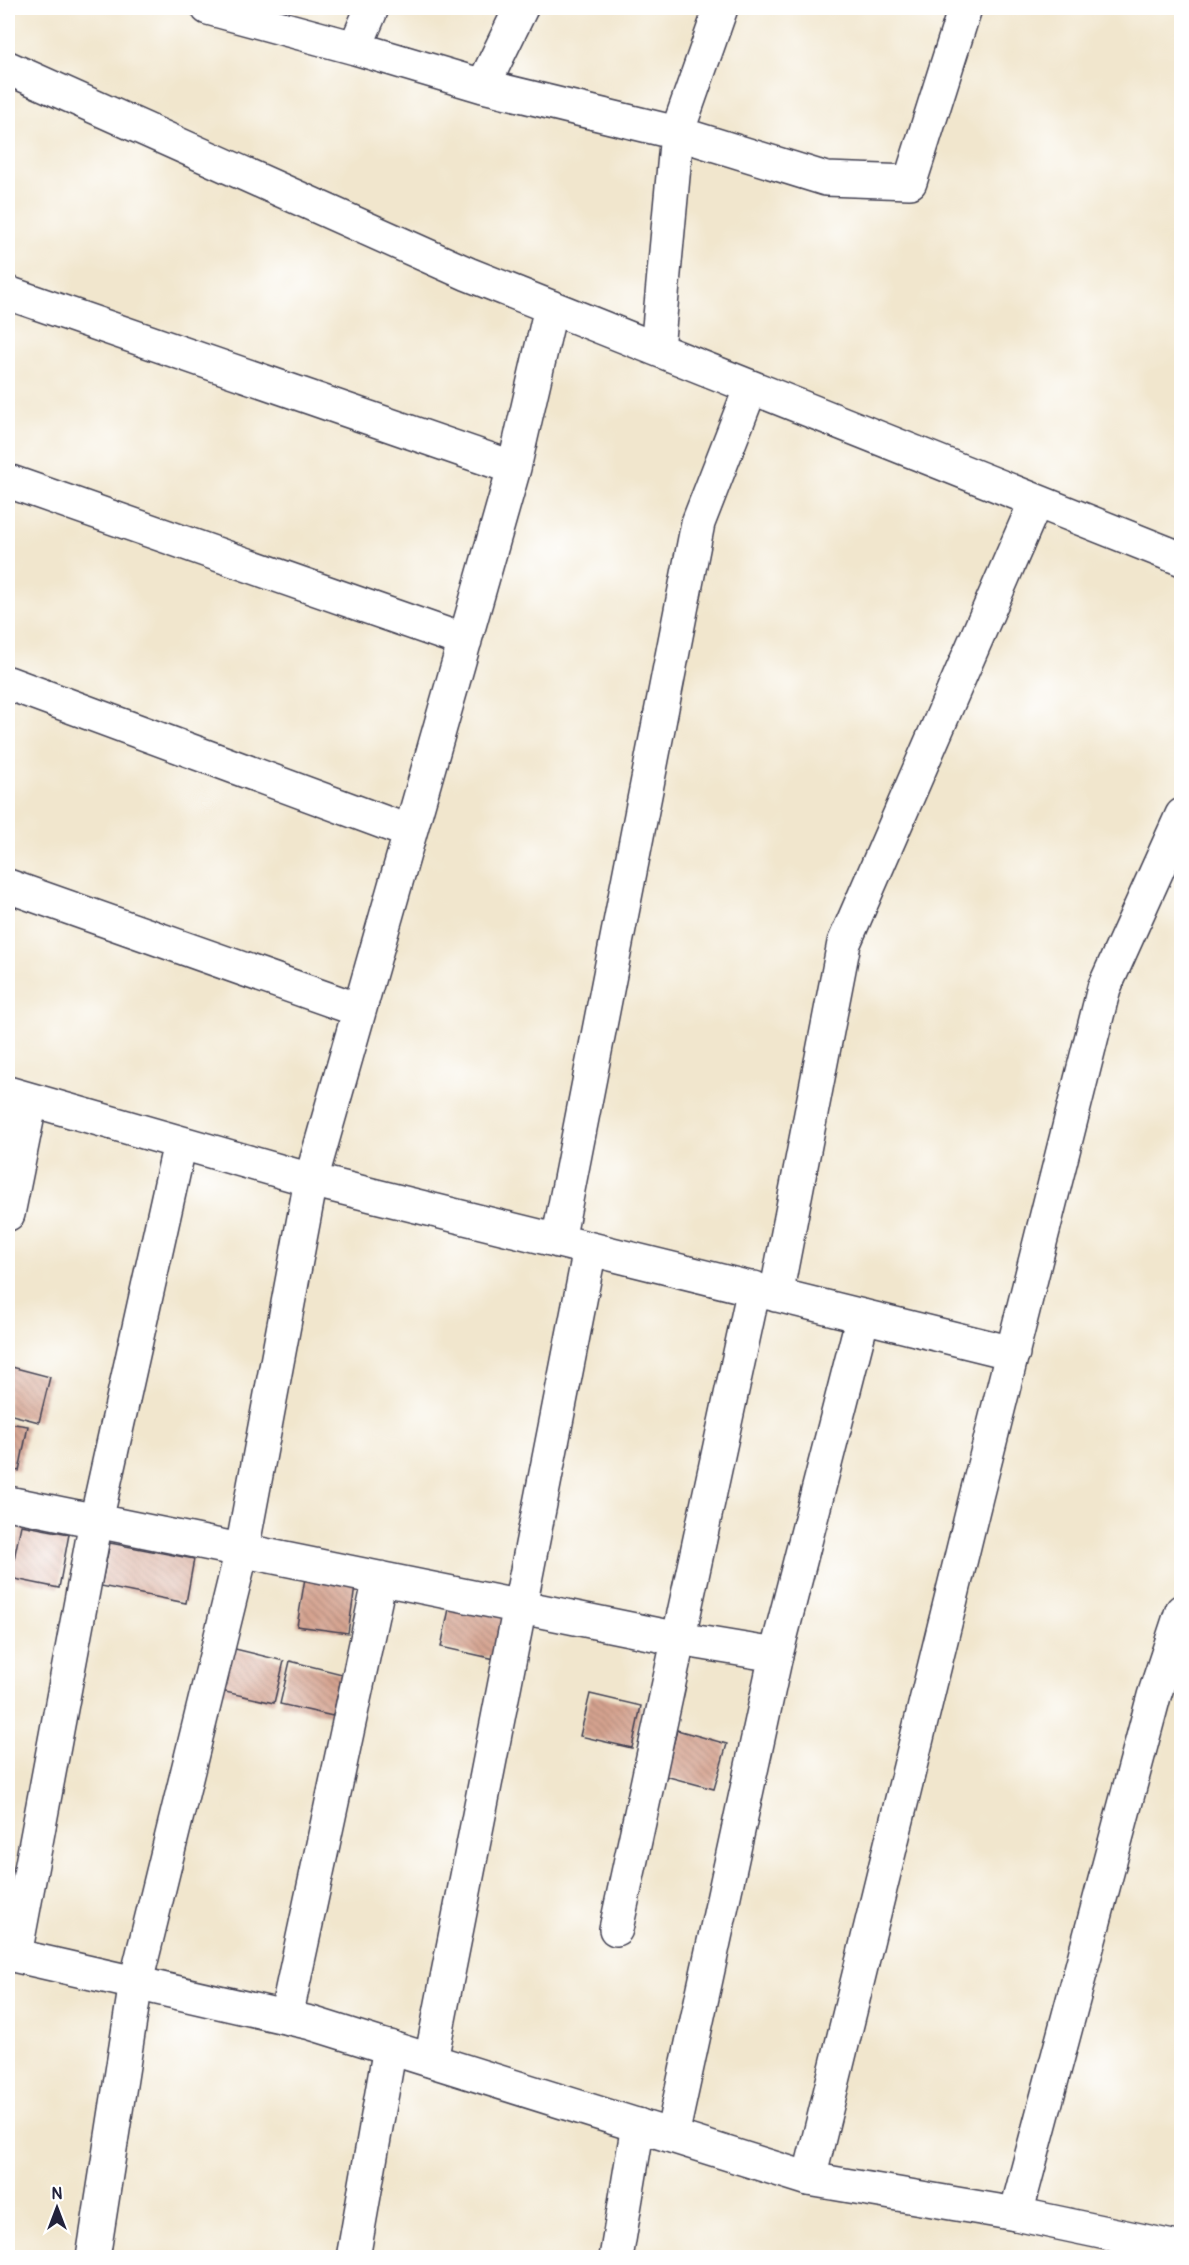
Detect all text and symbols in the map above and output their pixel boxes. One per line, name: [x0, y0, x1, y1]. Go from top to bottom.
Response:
north arrow: [27, 2178, 87, 2238]
text: N: [52, 2184, 63, 2204]

